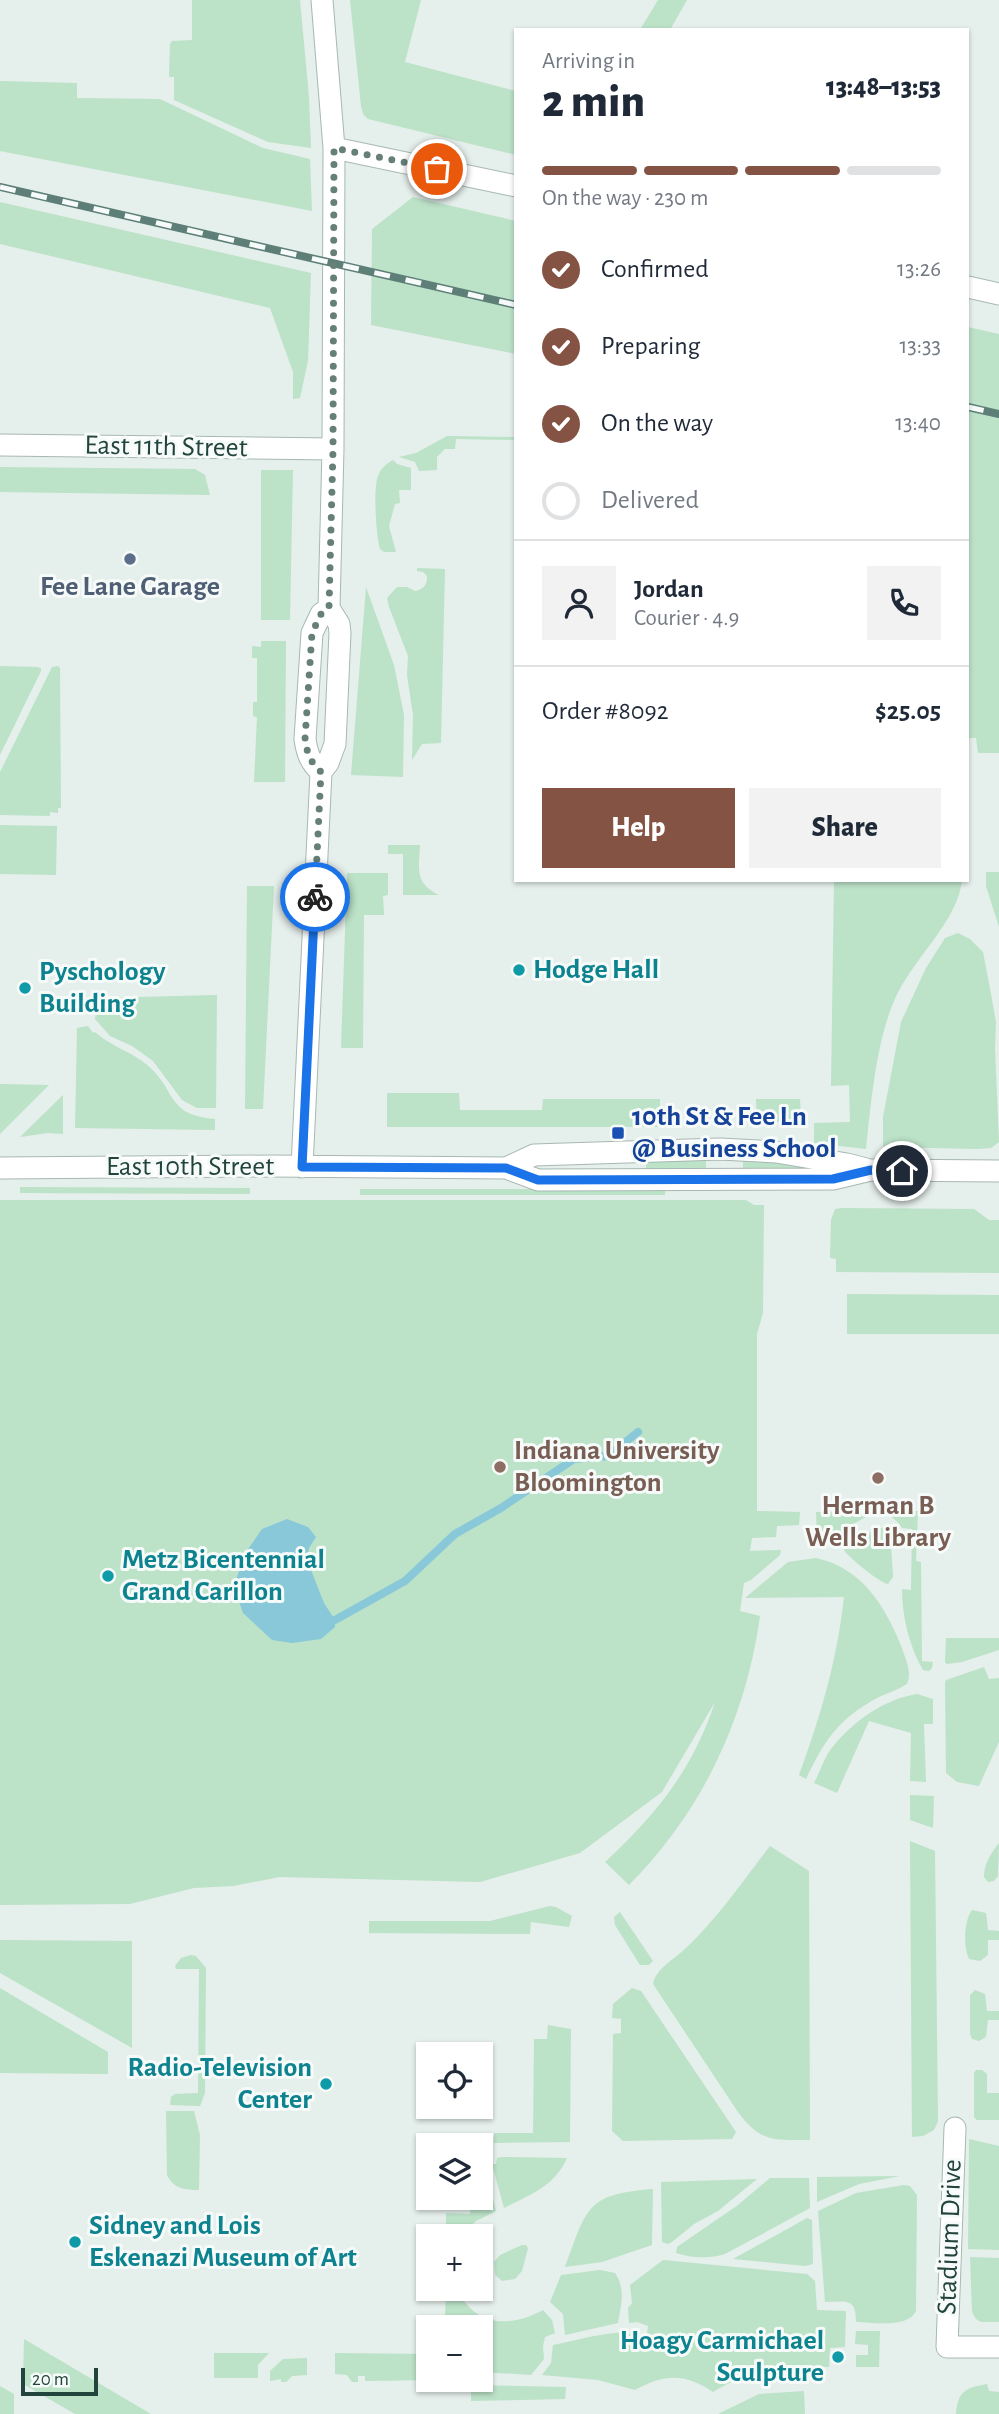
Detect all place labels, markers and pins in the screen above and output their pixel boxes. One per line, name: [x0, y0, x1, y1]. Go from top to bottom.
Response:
pin: [407, 139, 467, 199]
marker: Fee Lane Garage: [122, 551, 138, 567]
place label: Fee Lane Garage: [40, 573, 220, 601]
place label: Hodge Hall: [533, 956, 659, 984]
place label: Pyschology Building: [39, 958, 166, 1018]
marker: Hodge Hall: [511, 962, 527, 978]
marker: Pyschology Building: [17, 980, 33, 996]
place label: 10th St & Fee Ln @ Business School: [632, 1103, 837, 1163]
marker: 10th St & Fee Ln @ Business School: [610, 1125, 626, 1141]
pin: [872, 1141, 932, 1201]
place label: Indiana University Bloomington: [514, 1437, 720, 1497]
marker: Indiana University Bloomington: [492, 1459, 508, 1475]
marker: Herman B Wells Library: [870, 1470, 886, 1486]
place label: Herman B Wells Library: [805, 1492, 951, 1552]
place label: Metz Bicentennial Grand Carillon: [122, 1546, 325, 1606]
marker: Metz Bicentennial Grand Carillon: [100, 1568, 116, 1584]
place label: Radio-Television Center: [128, 2054, 312, 2114]
marker: Radio-Television Center: [318, 2076, 334, 2092]
place label: Sidney and Lois Eskenazi Museum of Art: [89, 2212, 357, 2272]
marker: Sidney and Lois Eskenazi Museum of Art: [67, 2234, 83, 2250]
place label: Hoagy Carmichael Sculpture: [620, 2327, 824, 2387]
marker: Hoagy Carmichael Sculpture: [830, 2349, 846, 2365]

